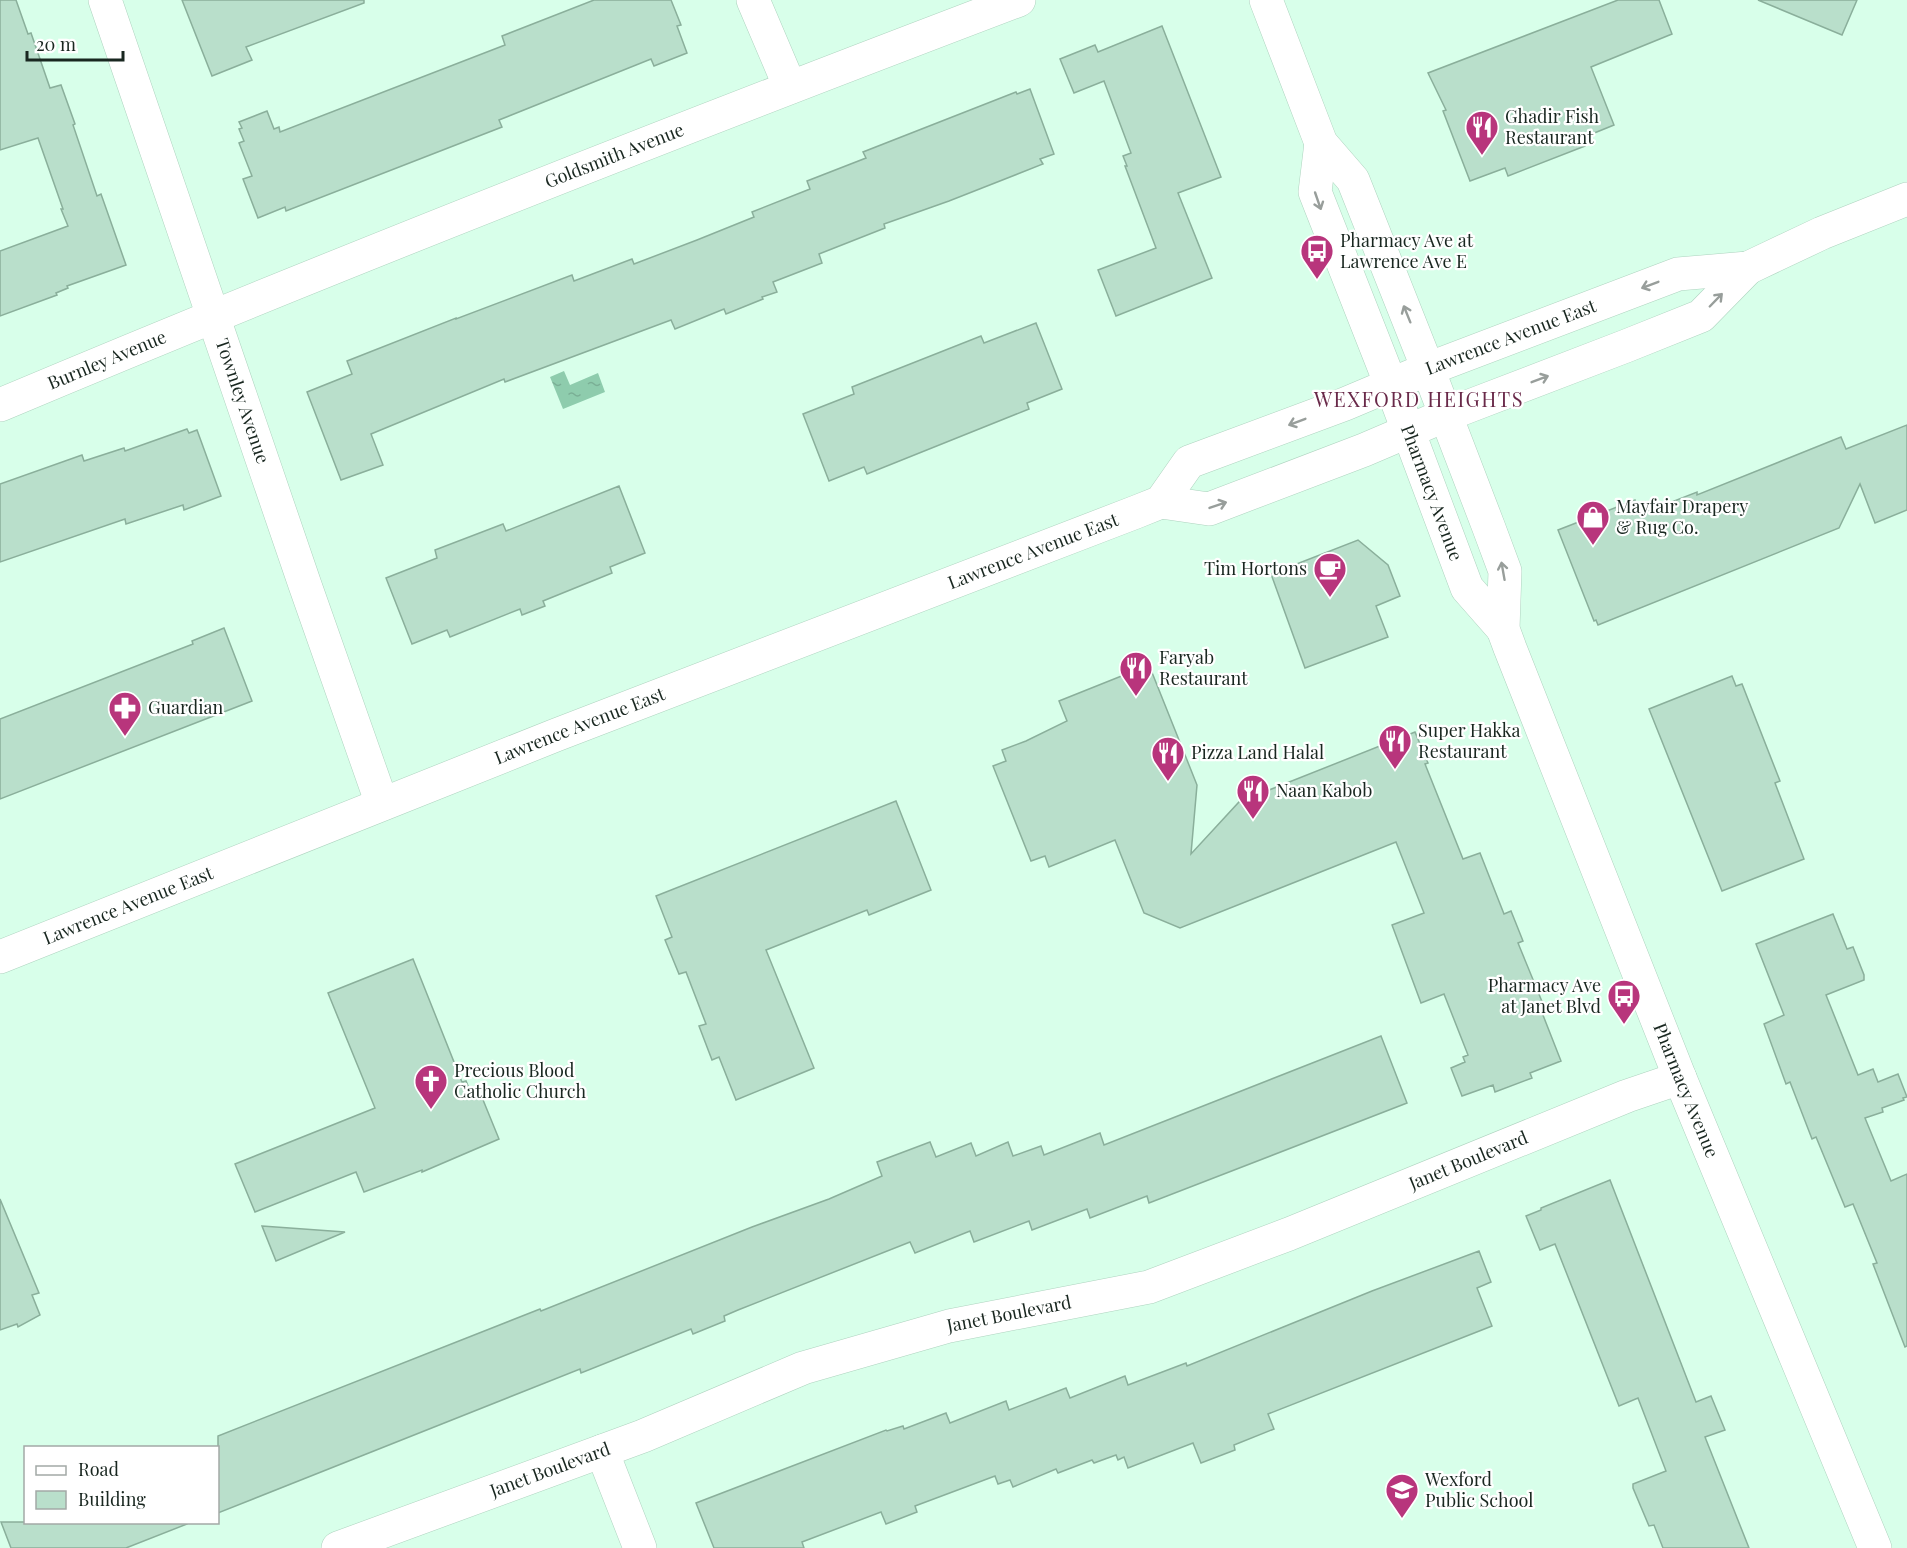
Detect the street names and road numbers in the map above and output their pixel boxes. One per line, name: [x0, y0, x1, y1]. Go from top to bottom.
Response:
street label: Goldsmith Avenue: [541, 117, 687, 193]
street label: Lawrence Avenue East: [1422, 293, 1600, 380]
street label: Burnley Avenue: [44, 324, 170, 395]
street label: Townley Avenue: [211, 335, 276, 467]
street label: Pharmacy Avenue: [1396, 421, 1469, 564]
street label: Lawrence Avenue East: [944, 507, 1122, 594]
street label: Lawrence Avenue East: [491, 681, 669, 769]
street label: Lawrence Avenue East: [39, 860, 217, 950]
street label: Pharmacy Avenue: [1648, 1019, 1725, 1161]
street label: Janet Boulevard: [1404, 1125, 1532, 1195]
street label: Janet Boulevard: [944, 1289, 1074, 1337]
street label: Janet Boulevard: [485, 1436, 614, 1503]

